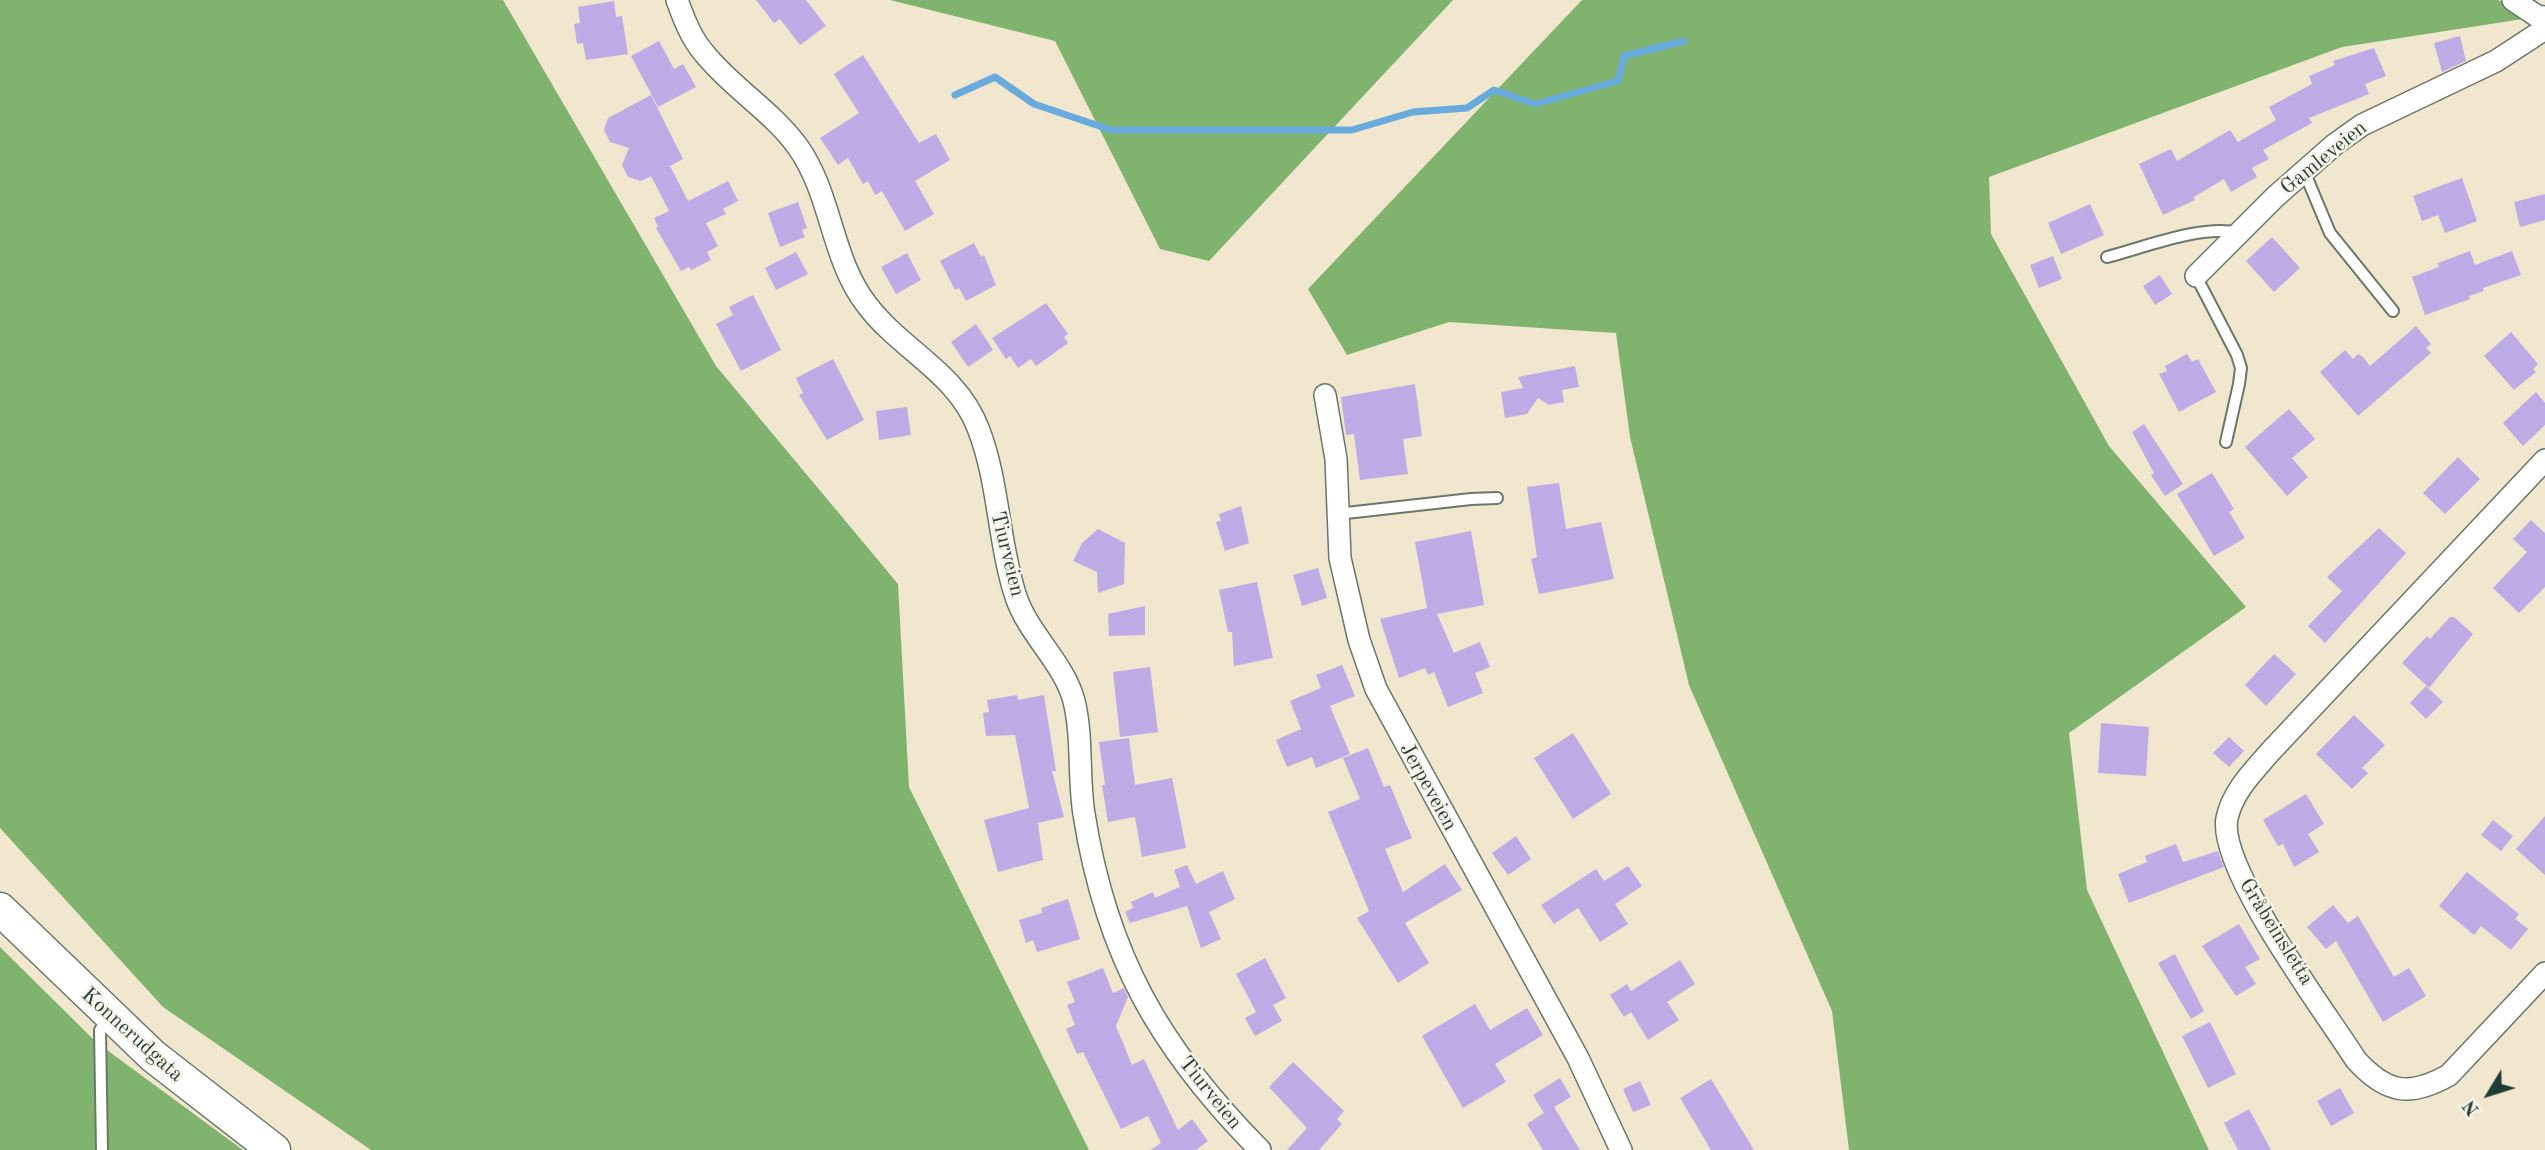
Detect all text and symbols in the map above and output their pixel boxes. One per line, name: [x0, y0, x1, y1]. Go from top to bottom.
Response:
street label: Gamleveien: [2276, 115, 2372, 201]
street label: Tiurveien: [984, 509, 1030, 599]
street label: Jerpeveien: [1394, 739, 1462, 835]
street label: Gråbeinsletta: [2233, 874, 2319, 990]
street label: Konnerudgata: [76, 983, 188, 1087]
street label: Tiurveien: [1173, 1051, 1247, 1135]
north arrow: [2454, 1059, 2524, 1129]
text: N: [2460, 1096, 2484, 1119]

